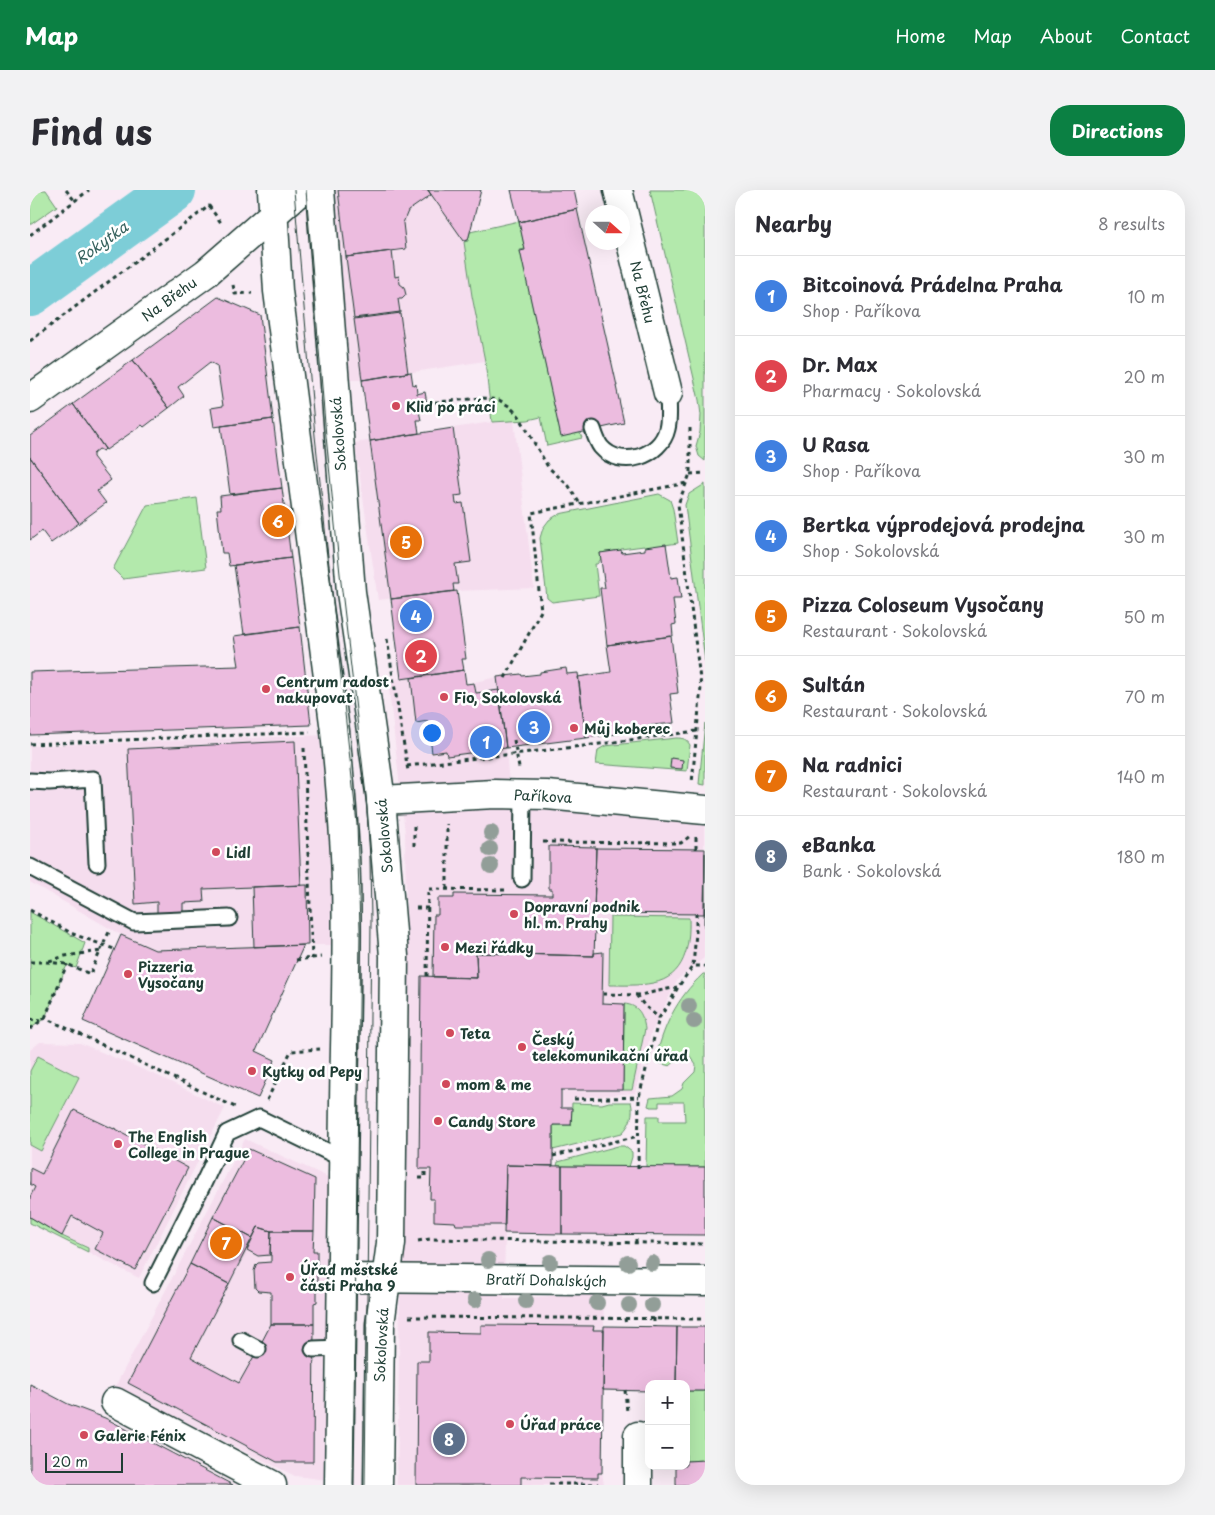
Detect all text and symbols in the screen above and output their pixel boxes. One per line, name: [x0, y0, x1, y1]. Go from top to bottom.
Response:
text: Map: [25, 17, 78, 53]
text: Home: [895, 22, 945, 49]
text: Map: [973, 22, 1012, 49]
text: About: [1040, 22, 1092, 49]
text: Contact: [1120, 22, 1190, 49]
text: Find us: [30, 104, 152, 157]
button: Directions: [1050, 105, 1185, 156]
north arrow: [585, 205, 630, 250]
text: Nearby: [755, 207, 832, 239]
text: 8 results: [1098, 211, 1165, 235]
water label: Rokytka: [70, 215, 133, 269]
street label: Na Břehu: [625, 259, 661, 325]
text: Bitcoinová Prádelna Praha: [802, 270, 1063, 298]
street label: Na Břehu: [137, 272, 201, 326]
text: 1: [767, 284, 775, 308]
text: 10 m: [1128, 284, 1165, 308]
text: Shop · Paříkova: [802, 298, 921, 322]
text: Dr. Max: [802, 350, 877, 378]
text: 2: [765, 364, 777, 388]
text: 20 m: [1124, 364, 1165, 388]
text: Pharmacy · Sokolovská: [802, 378, 981, 402]
street label: Sokolovská: [325, 396, 351, 472]
place label: Klid po práci: [406, 396, 496, 417]
marker: Klid po práci: [390, 400, 402, 412]
text: U Rasa: [802, 430, 870, 458]
text: 3: [766, 444, 776, 468]
text: 30 m: [1123, 444, 1165, 468]
text: Shop · Paříkova: [802, 458, 921, 482]
pin: 6: [262, 502, 294, 540]
text: Bertka výprodejová prodejna: [802, 510, 1085, 538]
pin: 5: [390, 523, 422, 561]
text: 4: [766, 524, 776, 548]
text: 30 m: [1123, 524, 1165, 548]
text: Shop · Sokolovská: [802, 538, 939, 562]
text: Pizza Coloseum Vysočany: [802, 590, 1044, 618]
pin: 4: [400, 597, 432, 635]
text: 5: [766, 604, 776, 628]
text: 50 m: [1124, 604, 1165, 628]
text: Restaurant · Sokolovská: [802, 618, 987, 642]
pin: 2: [405, 637, 437, 675]
text: Sultán: [802, 670, 865, 698]
place label: Centrum radost nakupovat: [276, 671, 389, 708]
marker: Centrum radost nakupovat: [260, 683, 272, 695]
text: 6: [765, 684, 777, 708]
text: 70 m: [1125, 684, 1165, 708]
place label: Fio, Sokolovská: [454, 687, 562, 708]
marker: Fio, Sokolovská: [438, 691, 450, 703]
text: Restaurant · Sokolovská: [802, 698, 987, 722]
pin: 3: [518, 708, 550, 746]
place label: Můj koberec: [584, 718, 670, 739]
your location: [419, 720, 445, 746]
marker: Můj koberec: [568, 722, 580, 734]
pin: 1: [470, 723, 502, 761]
text: Na radnici: [802, 750, 902, 778]
text: 7: [766, 764, 776, 788]
text: 140 m: [1117, 764, 1165, 788]
text: Restaurant · Sokolovská: [802, 778, 987, 802]
street label: Paříkova: [513, 784, 573, 808]
street label: Sokolovská: [370, 798, 398, 874]
text: eBanka: [802, 830, 876, 858]
place label: Lidl: [226, 842, 251, 863]
text: 8: [766, 844, 776, 868]
text: 180 m: [1117, 844, 1165, 868]
marker: Lidl: [210, 846, 222, 858]
text: Bank · Sokolovská: [802, 858, 941, 882]
place label: Dopravní podnik hl. m. Prahy: [524, 896, 641, 933]
marker: Dopravní podnik hl. m. Prahy: [508, 908, 520, 920]
place label: Mezi řádky: [455, 937, 533, 958]
marker: Mezi řádky: [439, 941, 451, 953]
place label: Pizzeria Vysočany: [138, 956, 204, 993]
marker: Pizzeria Vysočany: [122, 968, 134, 980]
place label: Teta: [460, 1023, 491, 1044]
marker: Teta: [444, 1027, 456, 1039]
place label: Český telekomunikační úřad: [532, 1029, 689, 1066]
marker: Český telekomunikační úřad: [516, 1041, 528, 1053]
place label: Kytky od Pepy: [262, 1061, 362, 1082]
marker: Kytky od Pepy: [246, 1065, 258, 1077]
place label: mom & me: [456, 1074, 532, 1095]
marker: mom & me: [440, 1078, 452, 1090]
place label: Candy Store: [448, 1111, 536, 1132]
marker: Candy Store: [432, 1115, 444, 1127]
place label: The English College in Prague: [128, 1126, 250, 1163]
marker: The English College in Prague: [112, 1138, 124, 1150]
pin: 7: [210, 1224, 242, 1262]
place label: Úřad městské části Praha 9: [300, 1259, 398, 1296]
street label: Bratří Dohalských: [485, 1268, 607, 1292]
marker: Úřad městské části Praha 9: [284, 1271, 296, 1283]
street label: Sokolovská: [369, 1307, 393, 1383]
map controls: [645, 1380, 690, 1470]
button: +: [645, 1380, 690, 1425]
place label: Úřad práce: [520, 1414, 601, 1435]
marker: Úřad práce: [504, 1418, 516, 1430]
pin: 8: [433, 1420, 465, 1458]
place label: Galerie Fénix: [94, 1425, 186, 1446]
button: −: [645, 1425, 690, 1470]
marker: Galerie Fénix: [78, 1429, 90, 1441]
scale bar: [45, 1450, 122, 1473]
text: 20 m: [52, 1451, 88, 1472]

